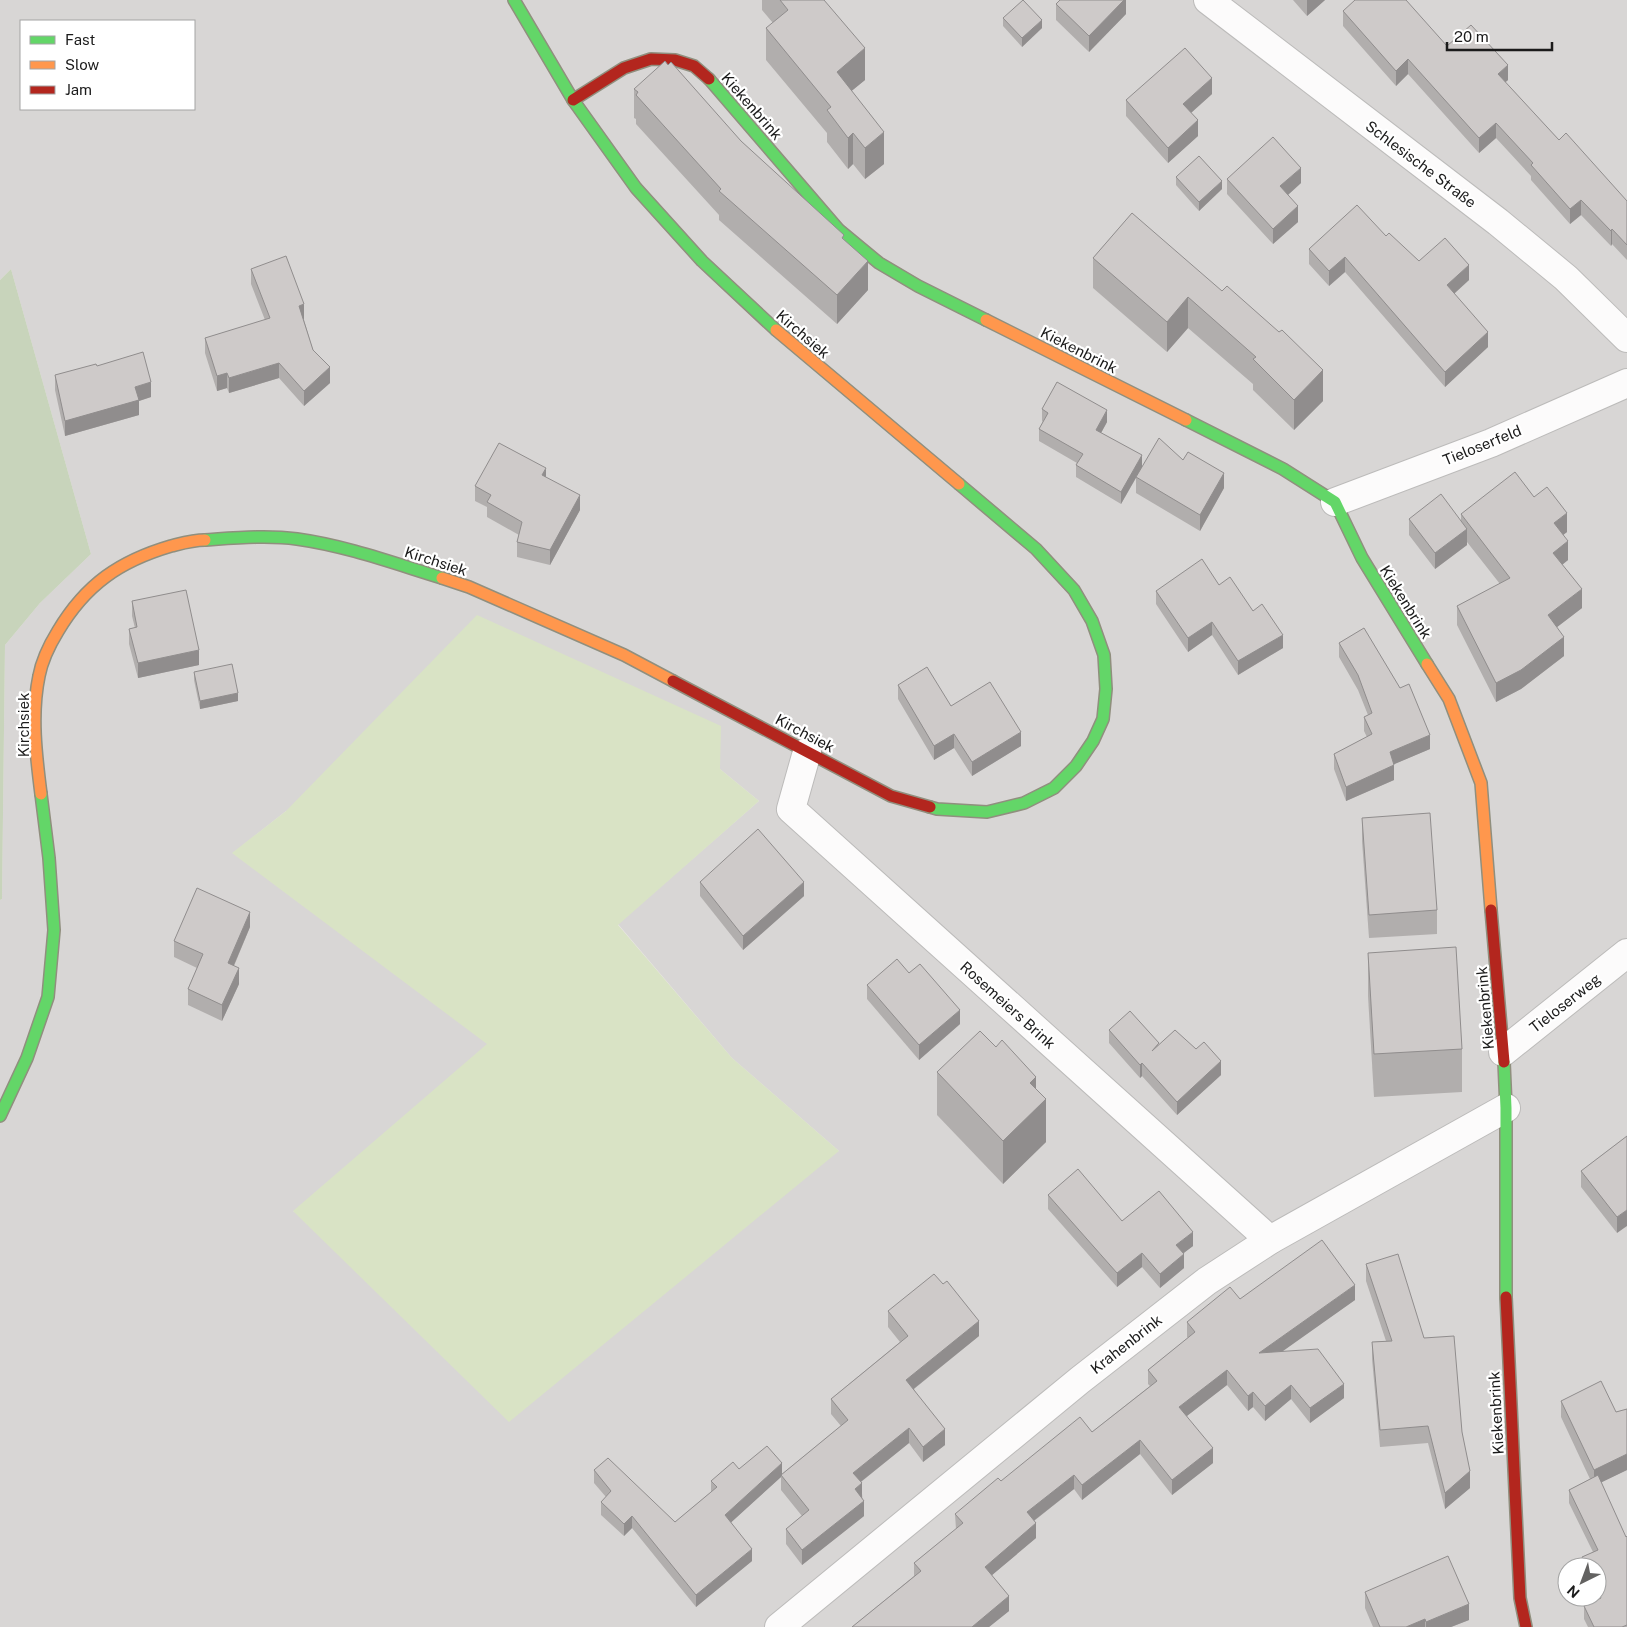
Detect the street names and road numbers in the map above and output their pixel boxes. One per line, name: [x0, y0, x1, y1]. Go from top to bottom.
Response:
street label: Kiekenbrink: [718, 69, 786, 143]
street label: Schlesische Straße: [1362, 117, 1480, 211]
street label: Kirchsiek: [773, 306, 833, 362]
street label: Kiekenbrink: [1038, 324, 1120, 376]
street label: Tieloserfeld: [1440, 422, 1524, 468]
street label: Kirchsiek: [403, 543, 469, 579]
street label: Kiekenbrink: [1377, 562, 1435, 642]
street label: Kirchsiek: [15, 693, 32, 757]
street label: Kirchsiek: [772, 710, 838, 756]
street label: Rosemeiers Brink: [957, 958, 1059, 1052]
street label: Kiekenbrink: [1473, 966, 1497, 1050]
street label: Tieloserweg: [1526, 970, 1604, 1036]
street label: Krahenbrink: [1087, 1311, 1165, 1377]
street label: Kiekenbrink: [1485, 1371, 1507, 1455]

